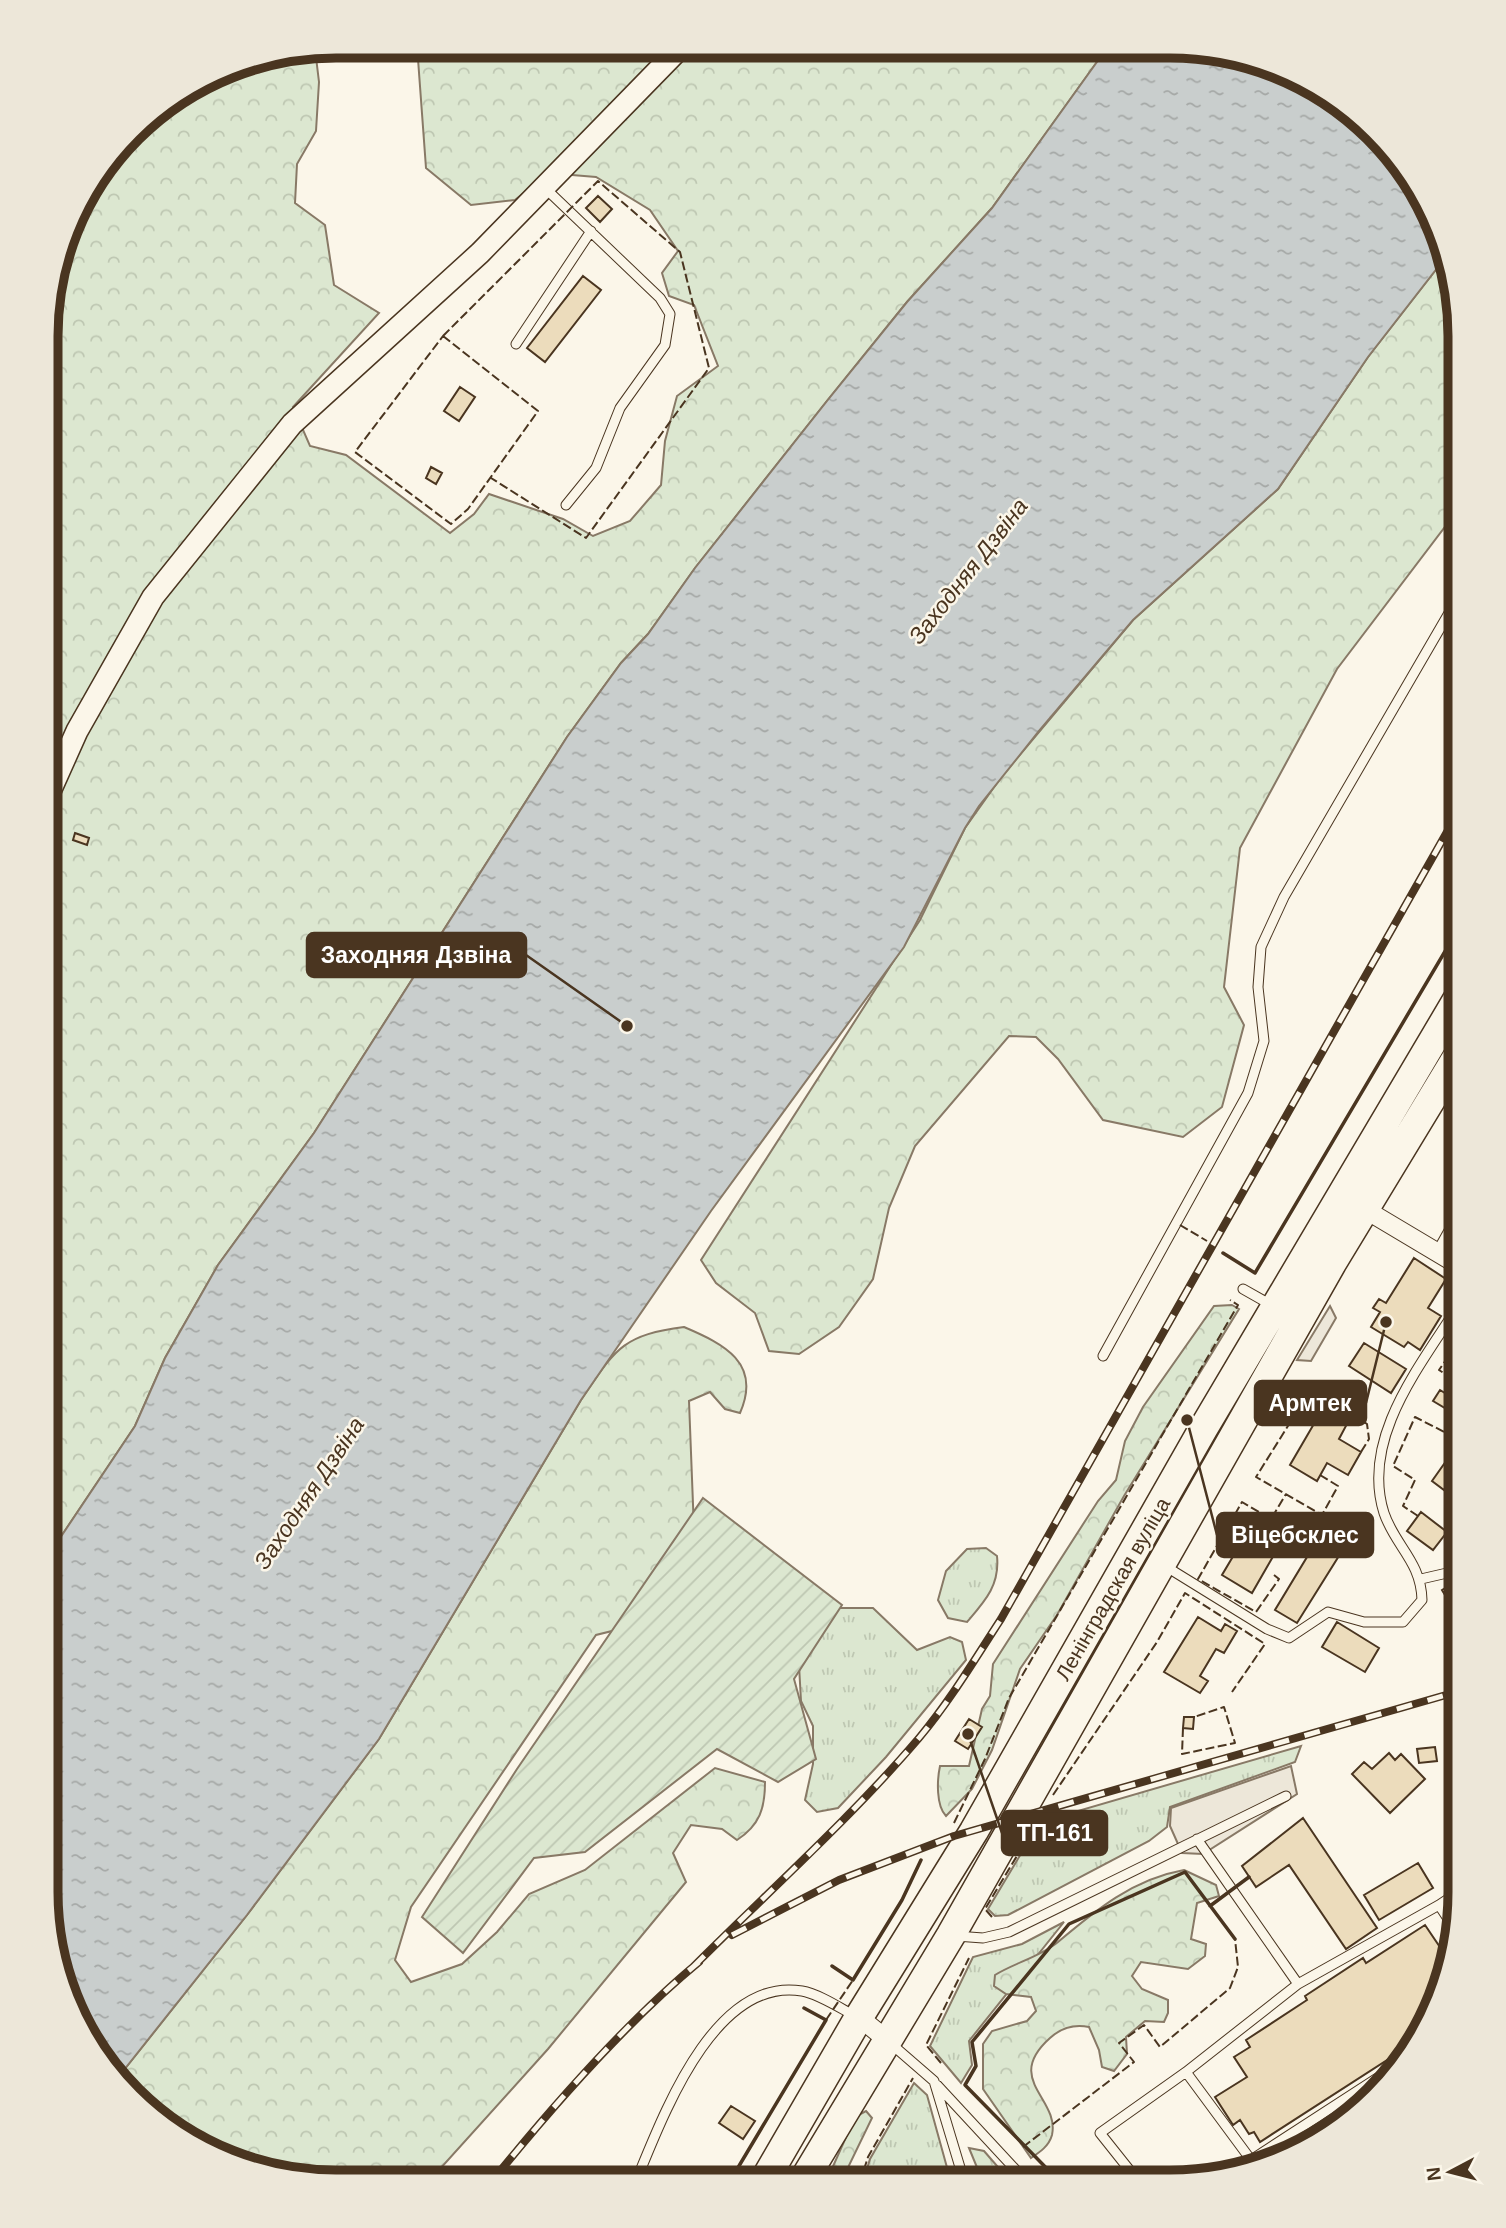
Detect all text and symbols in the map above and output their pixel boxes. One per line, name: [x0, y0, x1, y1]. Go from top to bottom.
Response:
water label: Заходняя Дзвіна: [903, 493, 1033, 649]
callout: Заходняя Дзвіна: [307, 933, 526, 977]
text: Заходняя Дзвіна: [321, 942, 511, 968]
callout: Армтек: [1255, 1381, 1366, 1425]
text: Армтек: [1269, 1390, 1352, 1416]
water label: Заходняя Дзвіна: [249, 1412, 369, 1574]
street label: Ленінградская вуліца: [1051, 1493, 1174, 1684]
callout: Віцебсклес: [1217, 1513, 1373, 1557]
text: Віцебсклес: [1231, 1522, 1359, 1548]
callout: ТП-161: [1002, 1811, 1107, 1855]
text: ТП-161: [1017, 1820, 1094, 1846]
north arrow: [1415, 2137, 1485, 2207]
text: N: [1422, 2166, 1445, 2182]

